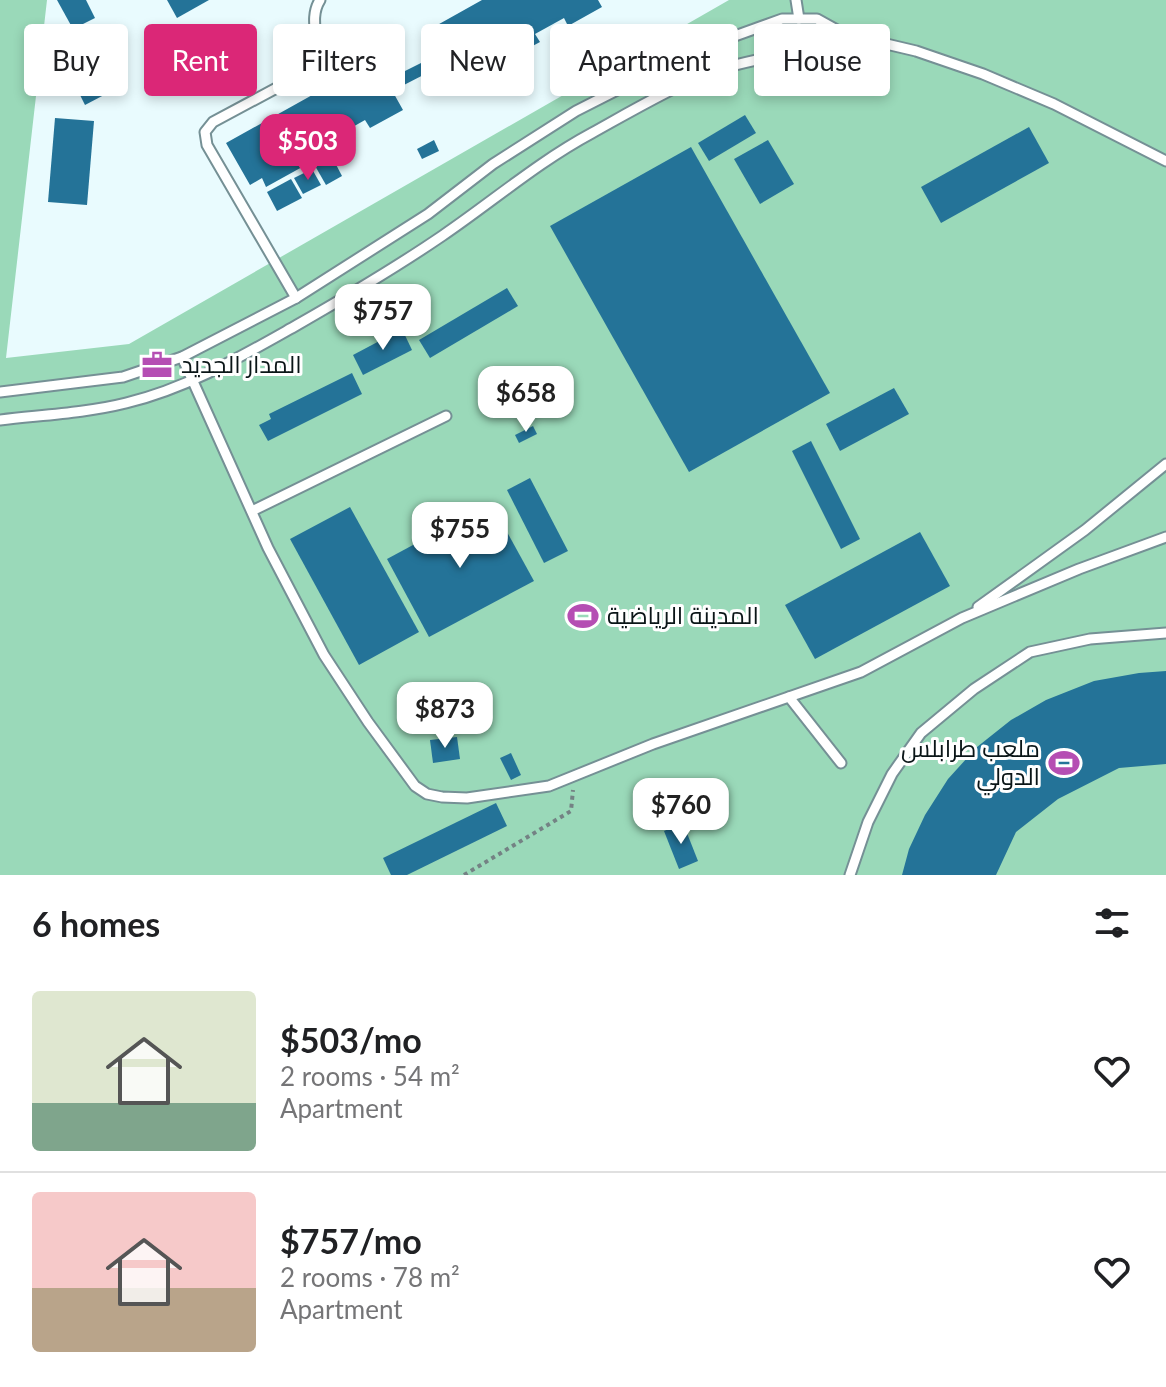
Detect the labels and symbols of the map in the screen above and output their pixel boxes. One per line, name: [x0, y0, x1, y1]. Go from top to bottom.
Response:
pin: $503: [261, 114, 355, 182]
pin: $757: [336, 284, 430, 352]
office icon: المدار الجديد: [140, 348, 174, 382]
place label: المدار الجديد: [181, 349, 302, 378]
pin: $658: [479, 366, 573, 434]
pin: $755: [413, 502, 507, 570]
sports icon: المدينة الرياضية: [566, 599, 600, 633]
place label: المدينة الرياضية: [607, 600, 759, 629]
pin: $873: [398, 682, 492, 750]
place label: ملعب طرابلس الدولي: [901, 733, 1040, 796]
sports icon: ملعب طرابلس الدولي: [1047, 746, 1081, 780]
pin: $760: [634, 778, 728, 846]

